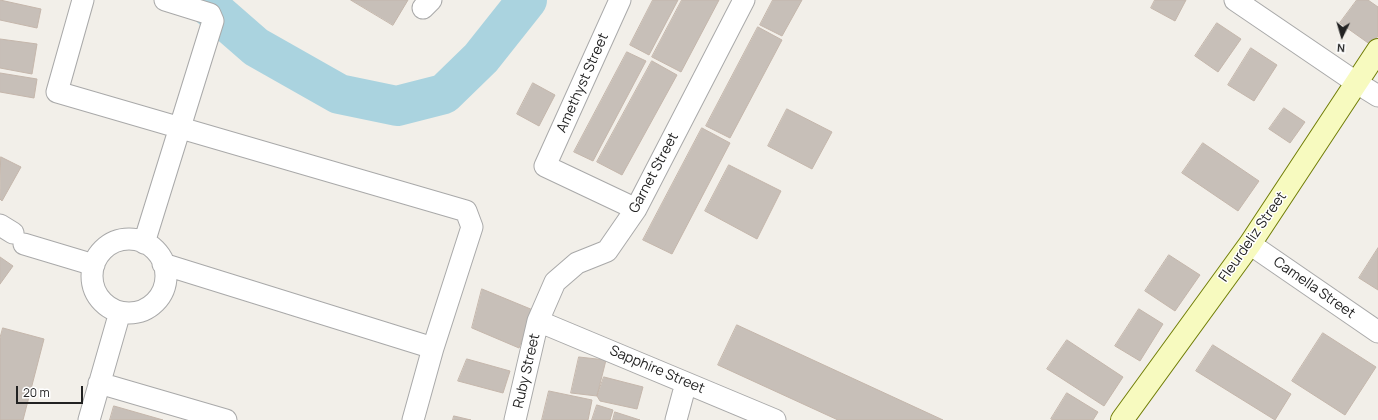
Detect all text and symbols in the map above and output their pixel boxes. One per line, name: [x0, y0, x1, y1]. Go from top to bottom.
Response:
north arrow: [1322, 16, 1362, 56]
street label: Amethyst Street: [554, 31, 612, 135]
text: N: [1336, 41, 1346, 56]
street label: Garnet Street: [626, 130, 682, 216]
street label: Fleurdeliz Street: [1216, 189, 1290, 285]
street label: Camella Street: [1270, 254, 1358, 322]
street label: Ruby Street: [510, 332, 544, 410]
street label: Sapphire Street: [607, 342, 707, 398]
scale bar: [18, 378, 85, 404]
text: 20 m: [23, 384, 50, 401]

